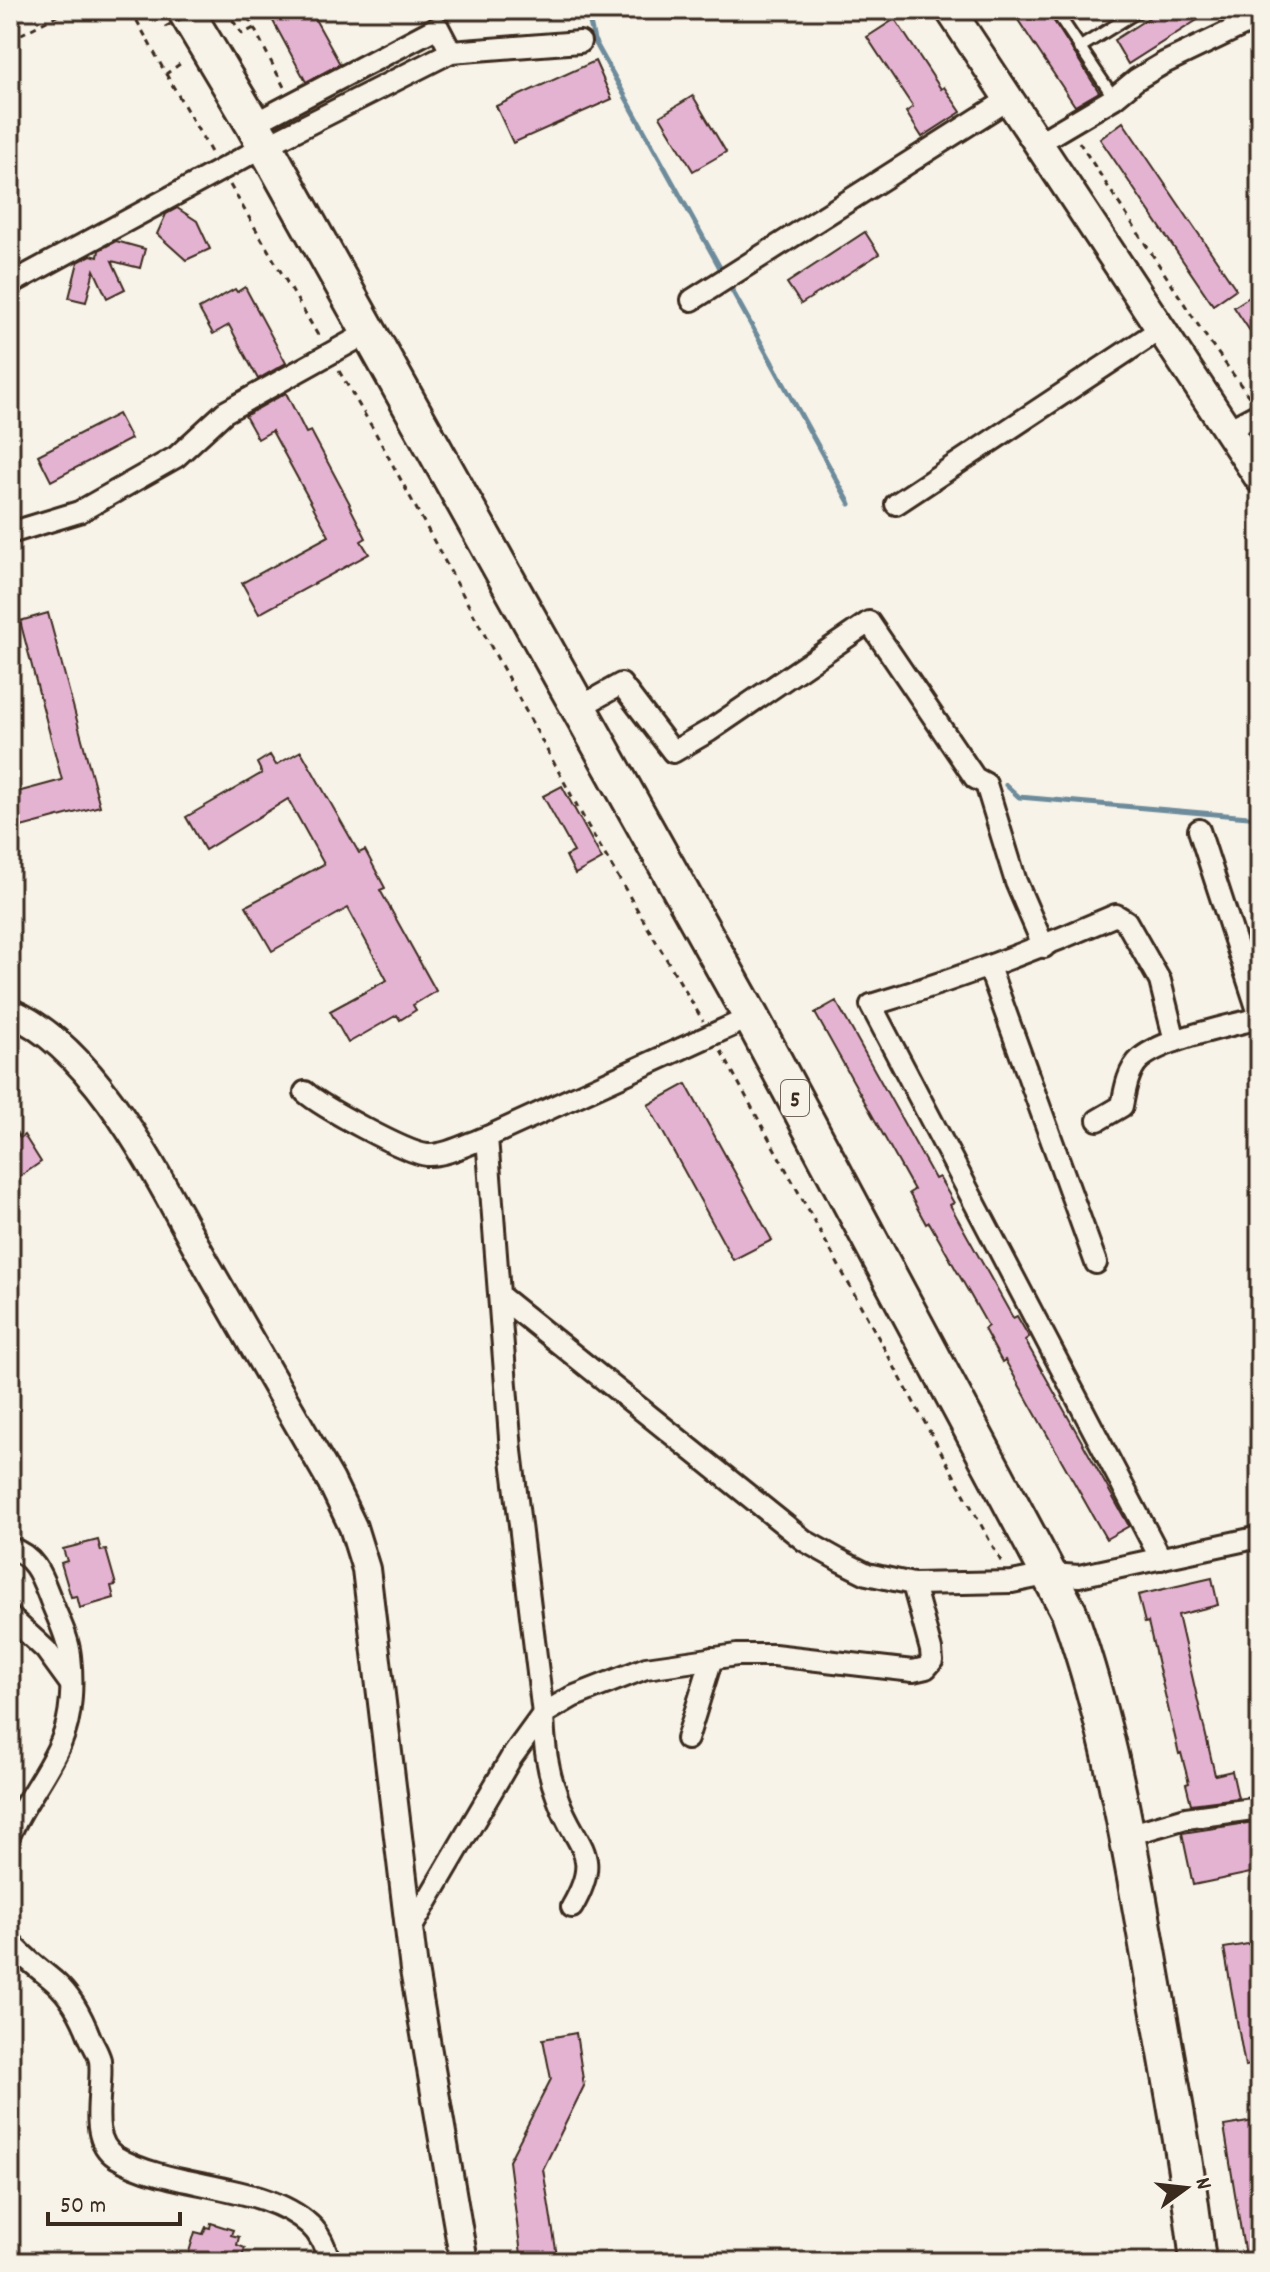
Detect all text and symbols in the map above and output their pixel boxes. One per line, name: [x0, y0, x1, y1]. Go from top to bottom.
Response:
road number: 5: [781, 1080, 809, 1116]
north arrow: [1146, 2148, 1226, 2228]
text: N: [1186, 2174, 1218, 2193]
scale bar: [48, 2176, 180, 2226]
text: 50 m: [60, 2190, 106, 2224]

